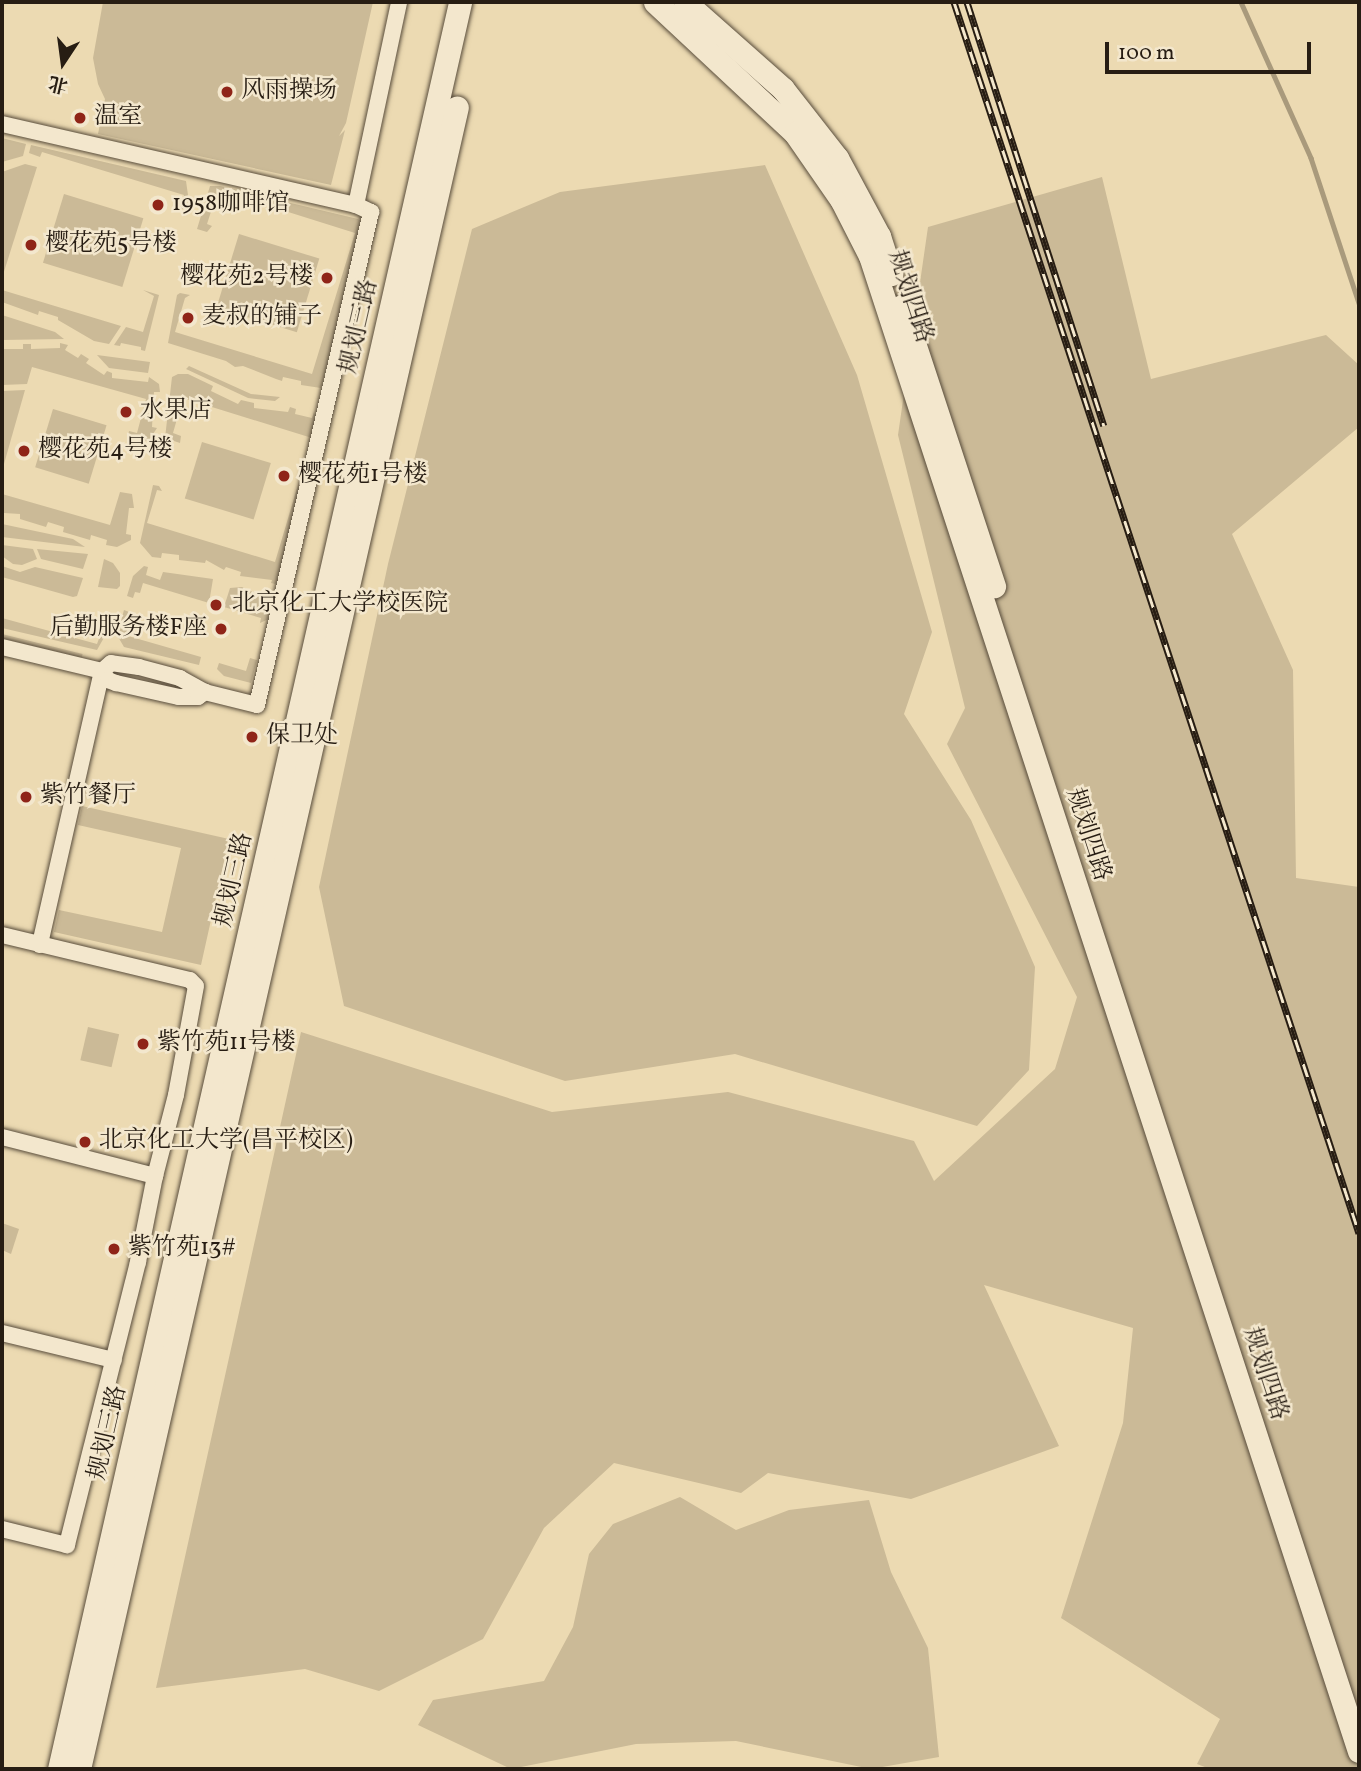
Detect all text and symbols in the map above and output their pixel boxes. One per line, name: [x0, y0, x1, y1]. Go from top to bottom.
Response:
north arrow: [28, 28, 98, 98]
scale bar: [1109, 28, 1316, 72]
text: 100 m: [1118, 39, 1175, 68]
text: 北: [46, 69, 70, 98]
place label: 风雨操场: [241, 78, 337, 106]
marker: 风雨操场: [219, 84, 235, 100]
place label: 温室: [94, 104, 142, 132]
marker: 温室: [72, 110, 88, 126]
place label: 1958咖啡馆: [172, 191, 289, 219]
marker: 1958咖啡馆: [150, 197, 166, 213]
place label: 樱花苑5号楼: [45, 231, 177, 259]
marker: 樱花苑5号楼: [23, 237, 39, 253]
street label: 规划四路: [880, 247, 938, 347]
place label: 樱花苑2号楼: [180, 264, 313, 292]
marker: 樱花苑2号楼: [319, 270, 335, 286]
street label: 规划三路: [335, 277, 385, 377]
place label: 麦叔的铺子: [202, 304, 322, 332]
marker: 麦叔的铺子: [180, 310, 196, 326]
place label: 水果店: [140, 398, 212, 426]
marker: 水果店: [118, 404, 134, 420]
place label: 樱花苑4号楼: [38, 437, 172, 465]
marker: 樱花苑4号楼: [16, 443, 32, 459]
place label: 樱花苑1号楼: [298, 462, 427, 490]
marker: 樱花苑1号楼: [276, 468, 292, 484]
place label: 北京化工大学校医院: [232, 591, 448, 619]
marker: 北京化工大学校医院: [206, 595, 226, 615]
place label: 后勤服务楼F座: [50, 615, 207, 643]
marker: 后勤服务楼F座: [213, 621, 229, 637]
place label: 保卫处: [266, 723, 338, 751]
marker: 保卫处: [244, 729, 260, 745]
place label: 紫竹餐厅: [40, 783, 136, 811]
street label: 规划四路: [1058, 785, 1116, 885]
marker: 紫竹餐厅: [18, 789, 34, 805]
street label: 规划三路: [210, 830, 260, 930]
place label: 紫竹苑11号楼: [157, 1030, 296, 1058]
marker: 紫竹苑11号楼: [135, 1036, 151, 1052]
place label: 北京化工大学(昌平校区): [99, 1128, 353, 1156]
marker: 北京化工大学(昌平校区): [77, 1134, 93, 1150]
place label: 紫竹苑13#: [128, 1235, 236, 1263]
marker: 紫竹苑13#: [106, 1241, 122, 1257]
street label: 规划四路: [1235, 1324, 1293, 1424]
street label: 规划三路: [84, 1383, 134, 1483]

